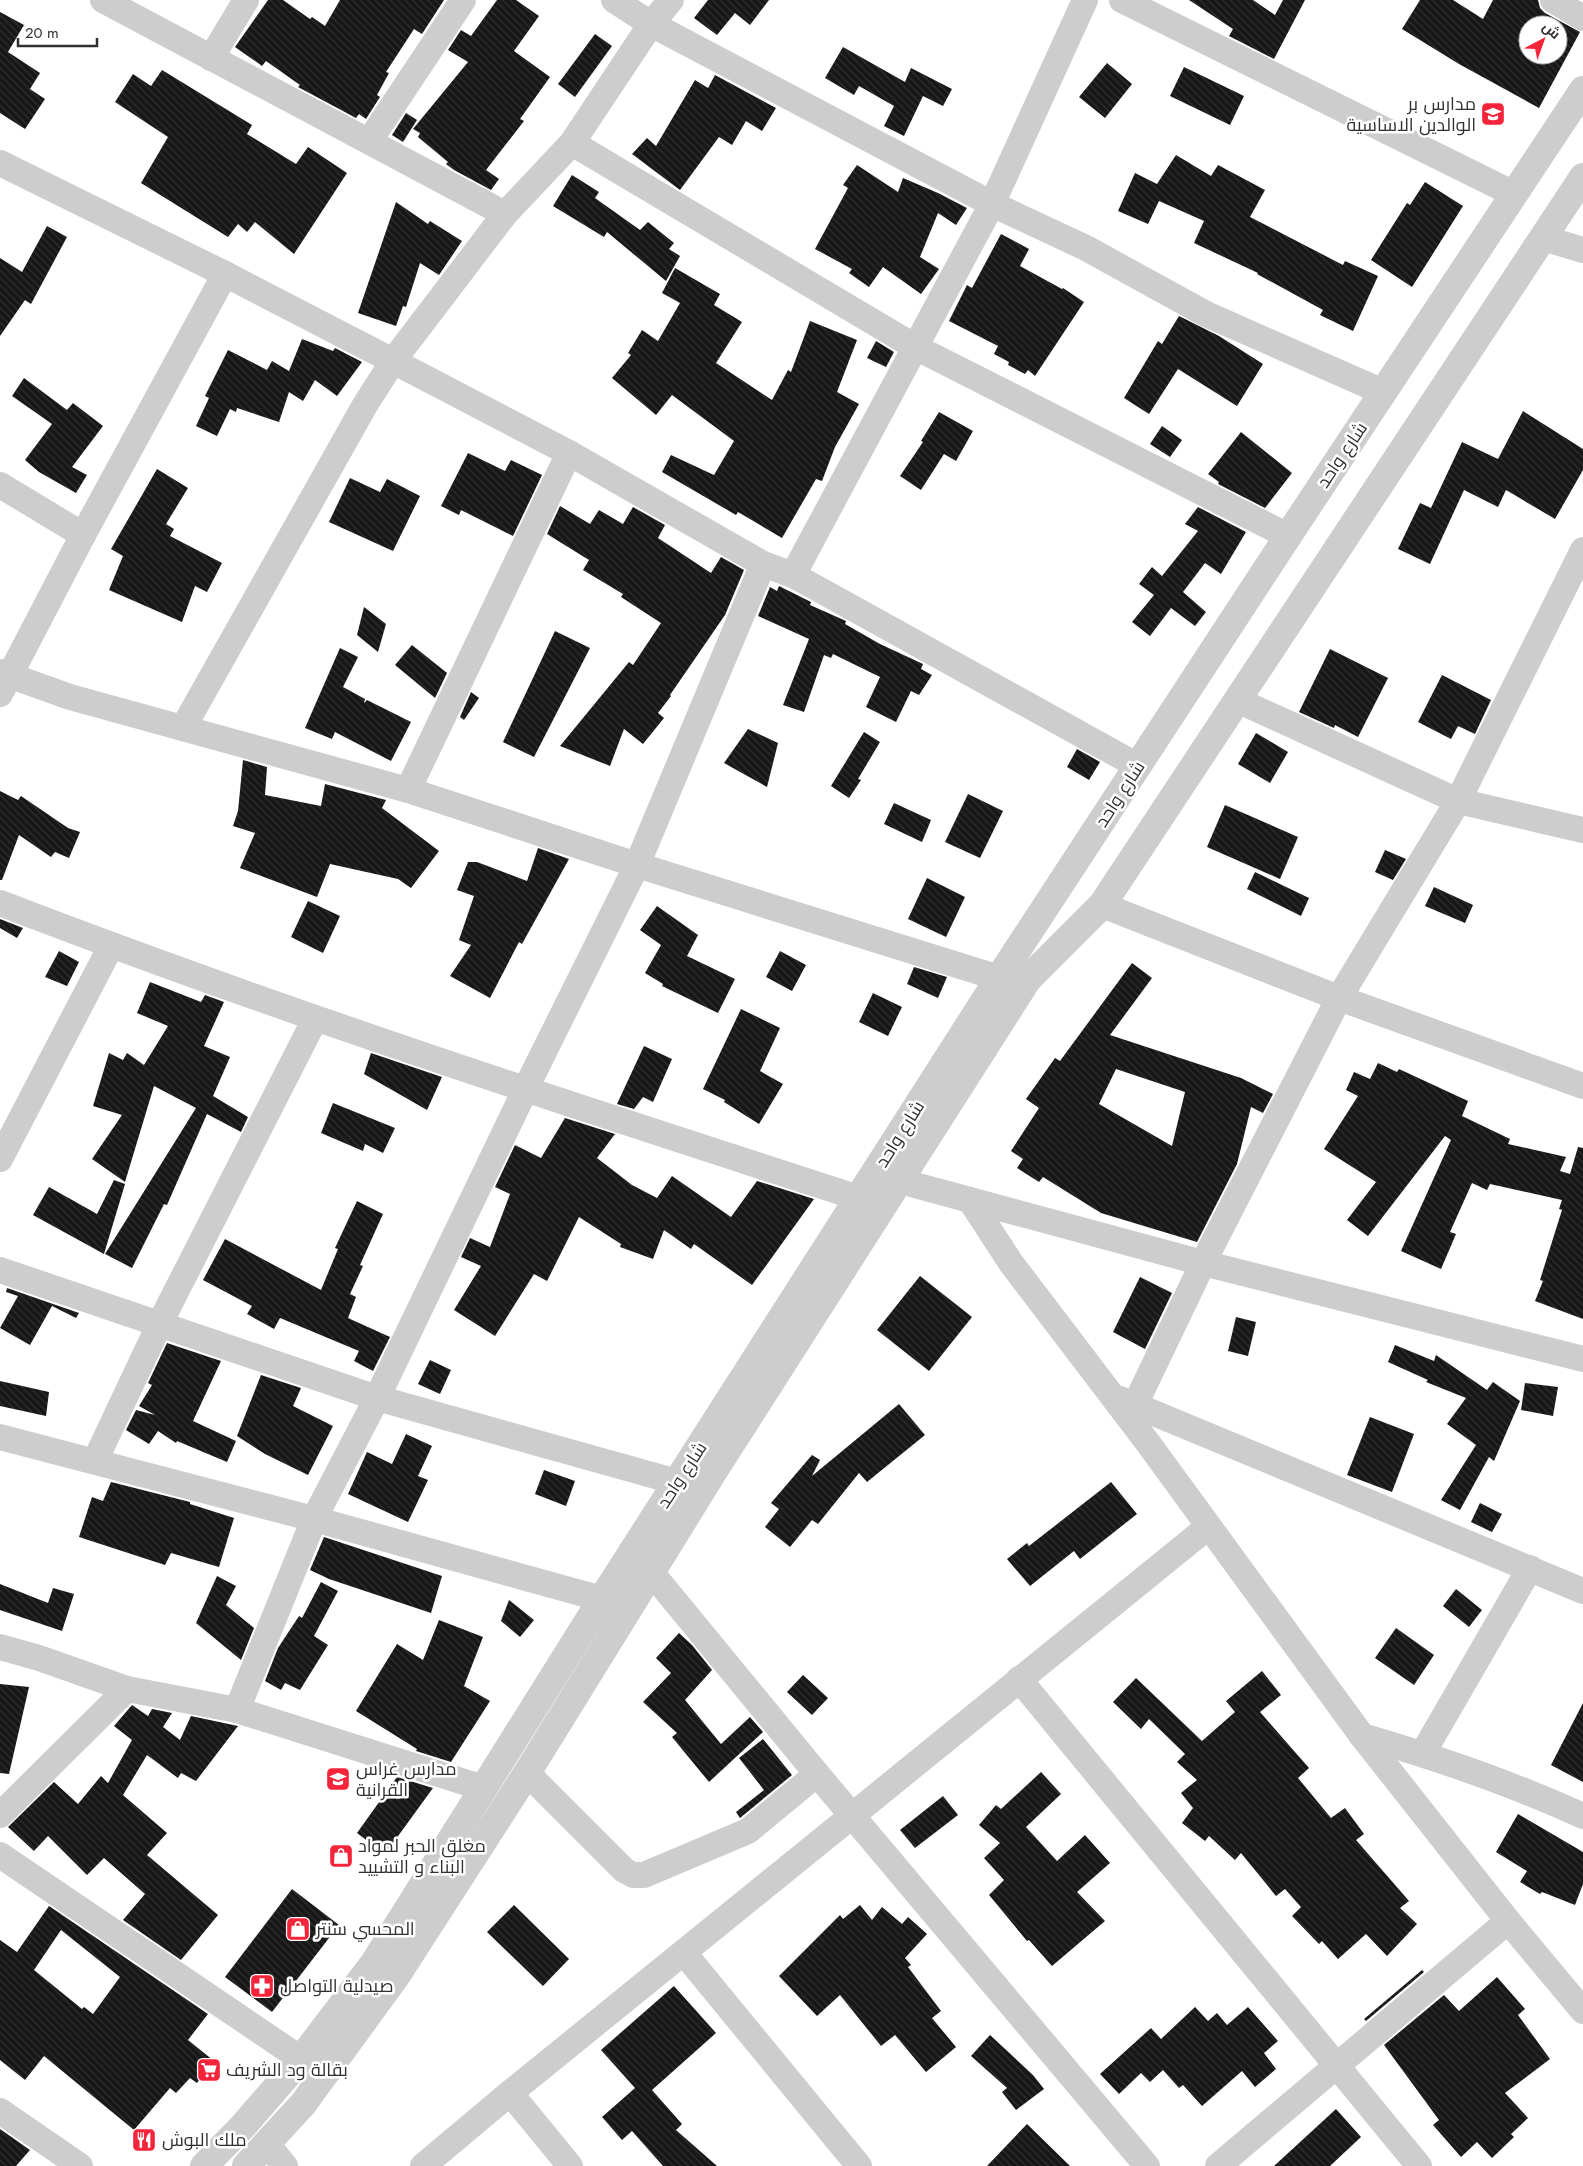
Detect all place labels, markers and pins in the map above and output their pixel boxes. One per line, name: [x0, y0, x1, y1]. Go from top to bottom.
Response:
place label: مدارس بر الوالدين الاساسية: [1346, 91, 1476, 138]
school or university icon: مدارس بر الوالدين الاساسية: [1480, 101, 1506, 127]
place label: مدارس غراس القرانية: [356, 1756, 457, 1803]
school or university icon: مدارس غراس القرانية: [325, 1766, 351, 1792]
place label: مغلق الحبر لمواد البناء و التشييد: [358, 1833, 486, 1880]
shop icon: مغلق الحبر لمواد البناء و التشييد: [328, 1843, 354, 1869]
shop icon: المحسي سنتر: [285, 1916, 311, 1942]
place label: المحسي سنتر: [315, 1916, 415, 1942]
pharmacy icon: صيدلية التواصل: [249, 1973, 275, 1999]
place label: صيدلية التواصل: [280, 1973, 393, 1999]
supermarket icon: بقالة ود الشريف: [196, 2057, 222, 2083]
place label: بقالة ود الشريف: [226, 2057, 348, 2083]
restaurant icon: ملك البوش: [131, 2127, 157, 2153]
place label: ملك البوش: [162, 2127, 246, 2153]

